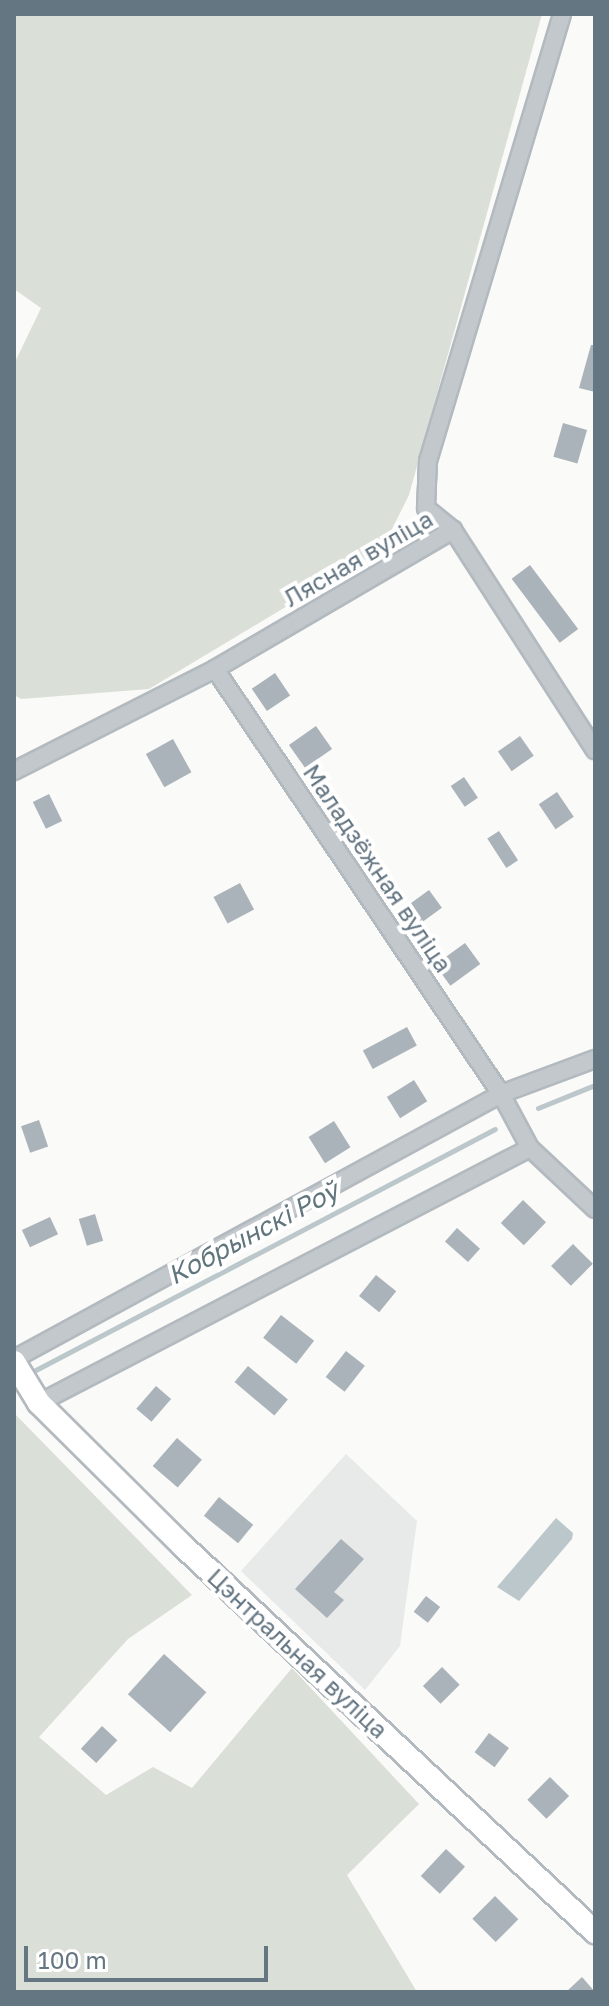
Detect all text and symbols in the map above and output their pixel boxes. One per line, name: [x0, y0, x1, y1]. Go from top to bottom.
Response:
street label: Лясная вуліца: [278, 504, 438, 612]
street label: Маладзёжная вуліца: [298, 759, 458, 977]
water label: Кобрынскі Роў: [162, 1175, 344, 1291]
street label: Цэнтральная вуліца: [202, 1562, 394, 1744]
scale bar: [28, 1930, 272, 1980]
text: 100 m: [38, 1945, 107, 1974]

